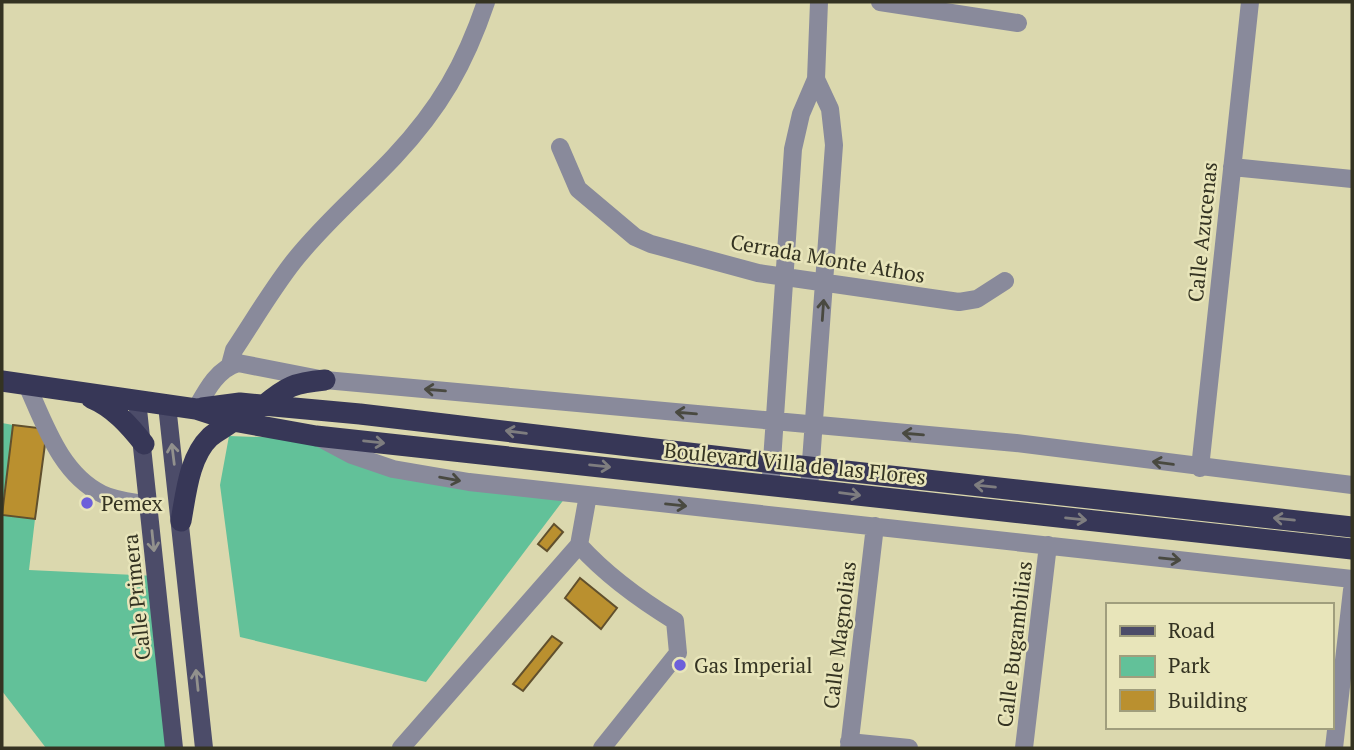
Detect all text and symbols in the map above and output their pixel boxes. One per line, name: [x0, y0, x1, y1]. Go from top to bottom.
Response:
street label: Calle Azucenas: [1181, 161, 1223, 303]
street label: Cerrada Monte Athos: [728, 227, 928, 289]
one-way arrow: [817, 300, 830, 322]
one-way arrow: [424, 383, 447, 396]
one-way arrow: [675, 406, 698, 419]
one-way arrow: [505, 426, 528, 439]
one-way arrow: [902, 427, 924, 440]
one-way arrow: [362, 435, 384, 448]
street label: Boulevard Villa de las Flores: [663, 435, 927, 491]
one-way arrow: [166, 443, 179, 466]
one-way arrow: [1152, 456, 1175, 469]
one-way arrow: [588, 460, 610, 473]
one-way arrow: [438, 473, 461, 486]
one-way arrow: [974, 479, 997, 492]
one-way arrow: [838, 488, 861, 501]
place label: Pemex: [101, 489, 163, 517]
marker: Pemex: [79, 495, 95, 511]
one-way arrow: [664, 498, 686, 511]
one-way arrow: [1064, 513, 1087, 526]
one-way arrow: [1274, 513, 1296, 526]
one-way arrow: [147, 529, 160, 552]
street label: Calle Primera: [115, 532, 157, 661]
one-way arrow: [1158, 552, 1180, 565]
street label: Calle Magnolias: [816, 559, 862, 711]
street label: Calle Bugambilias: [990, 559, 1038, 729]
legend: [1106, 603, 1333, 729]
text: Road: [1168, 616, 1215, 644]
place label: Gas Imperial: [694, 651, 813, 679]
text: Park: [1168, 651, 1210, 679]
marker: Gas Imperial: [672, 657, 688, 673]
one-way arrow: [190, 670, 203, 692]
text: Building: [1168, 686, 1248, 714]

